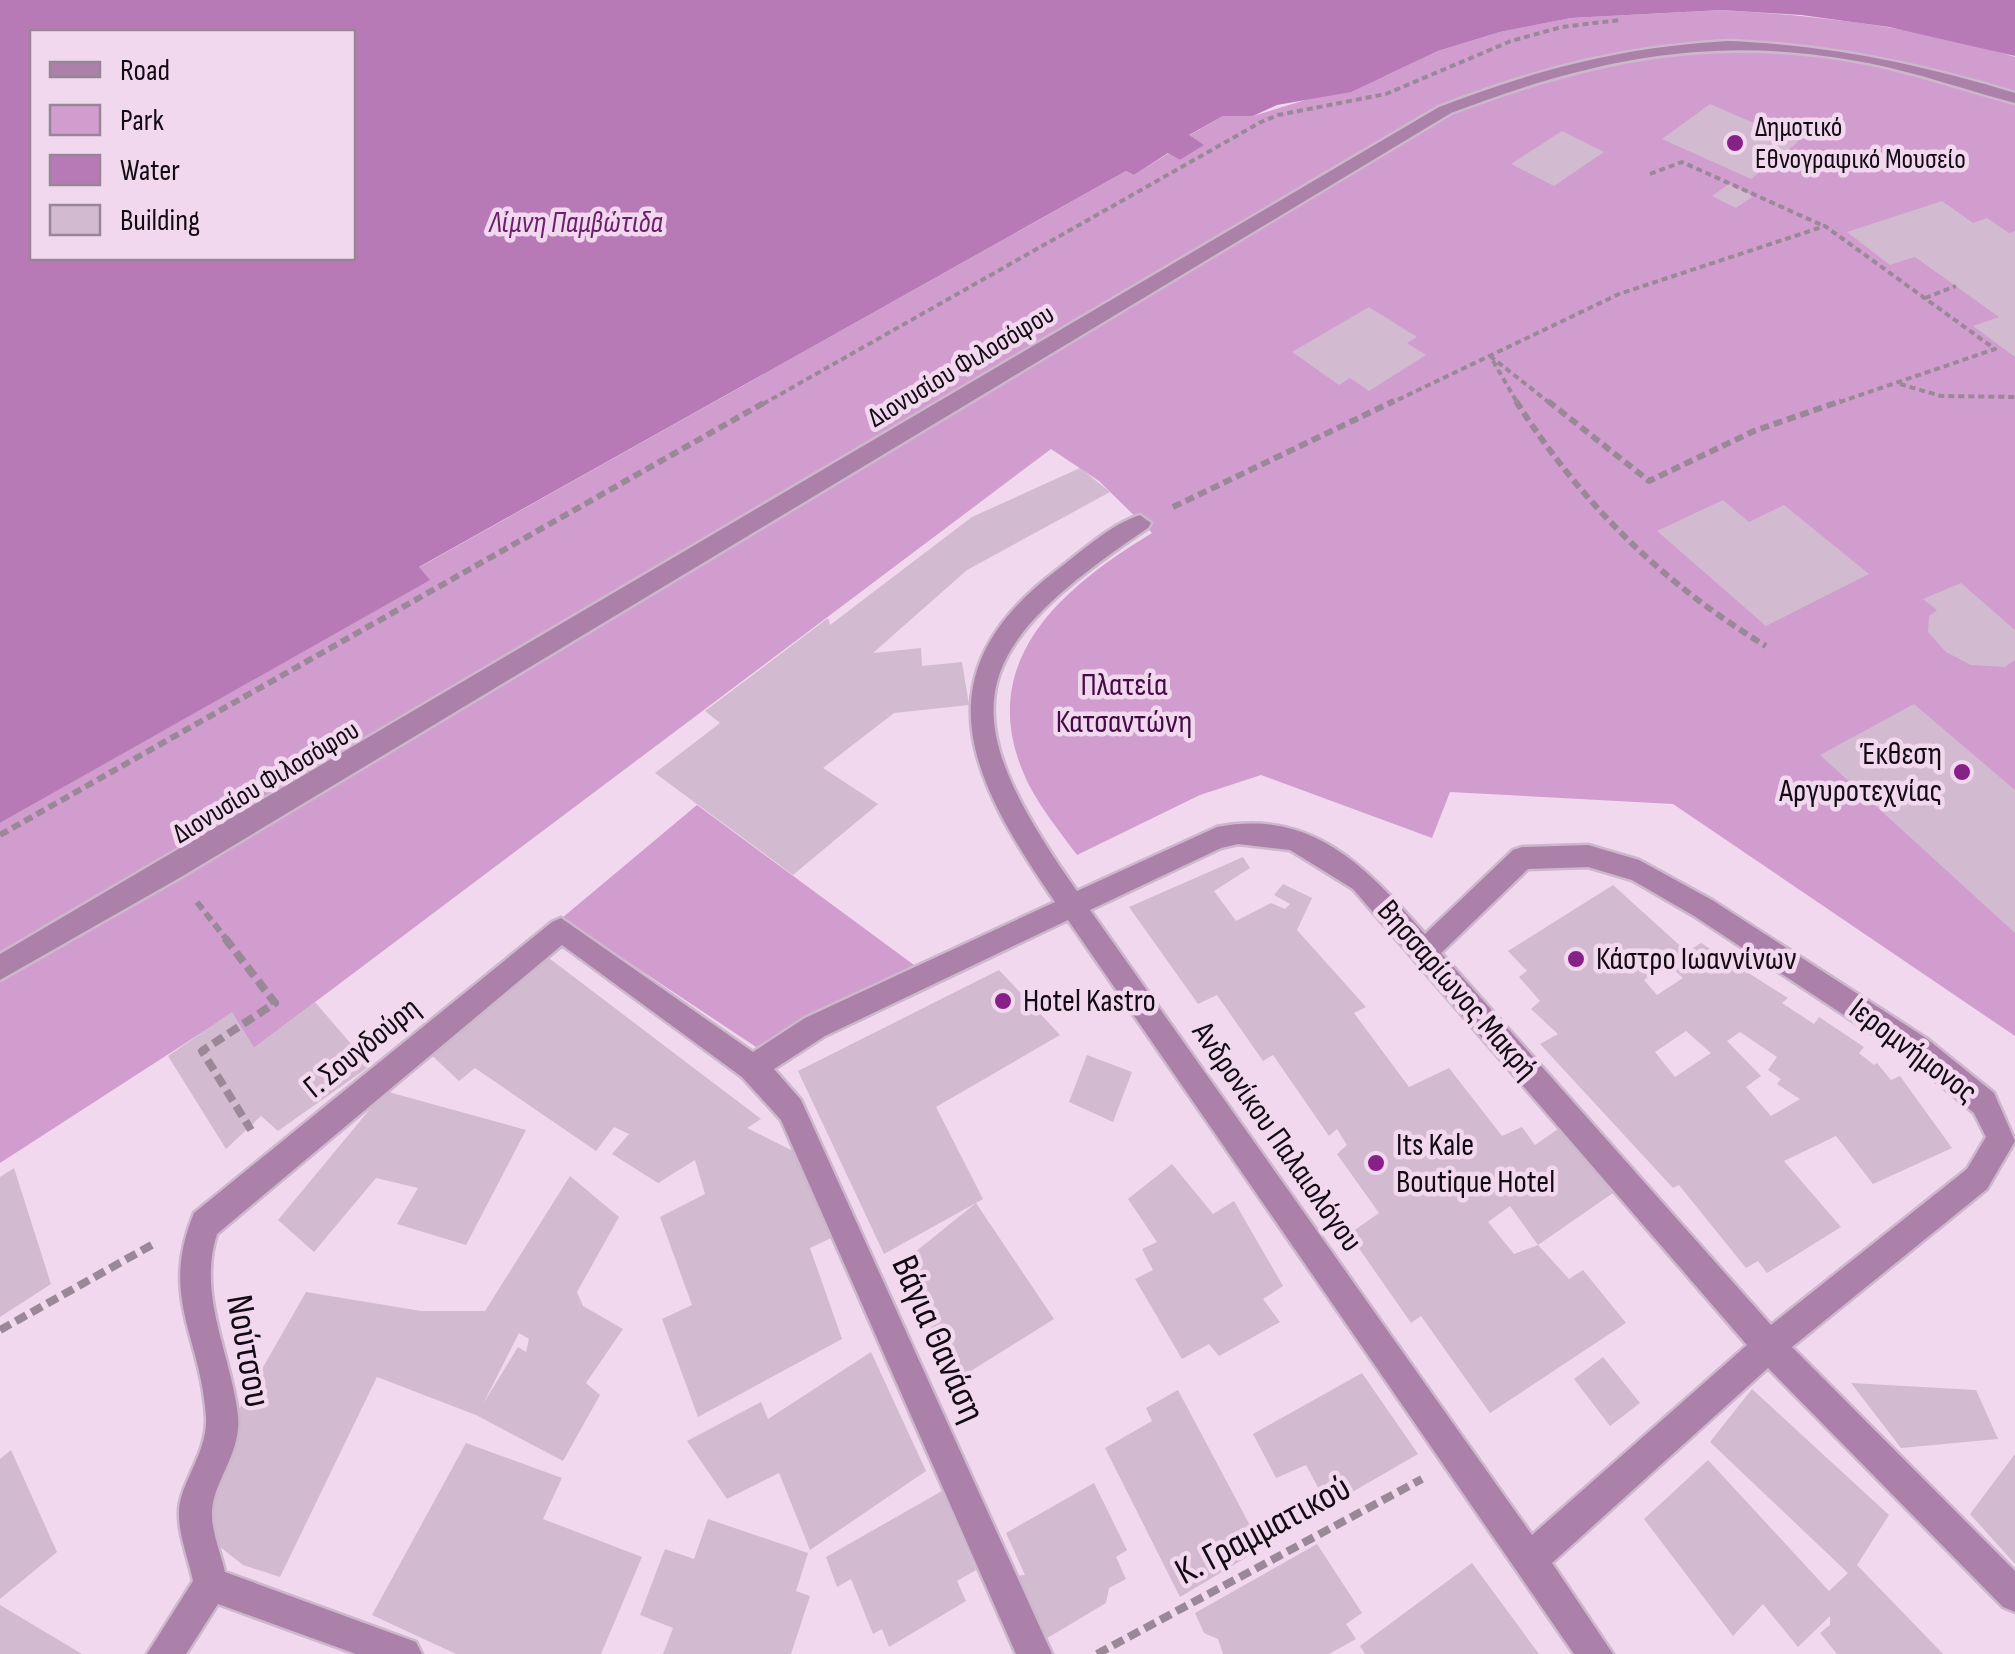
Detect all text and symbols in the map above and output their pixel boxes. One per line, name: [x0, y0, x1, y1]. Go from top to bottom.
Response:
legend: [30, 30, 355, 260]
text: Road: [120, 53, 170, 89]
text: Park: [120, 103, 164, 139]
place label: Δημοτικό Εθνογραφικό Μουσείο: [1755, 111, 1966, 176]
marker: Δημοτικό Εθνογραφικό Μουσείο: [1724, 132, 1746, 154]
text: Water: [120, 153, 180, 189]
text: Building: [120, 203, 200, 239]
water label: Λίμνη Παμβώτιδα: [488, 205, 663, 241]
street label: Διονυσίου Φιλοσόφου: [862, 297, 1060, 435]
park label: Πλατεία Κατσαντώνη: [1056, 666, 1192, 742]
street label: Διονυσίου Φιλοσόφου: [167, 713, 365, 851]
place label: Έκθεση Αργυροτεχνίας: [1778, 735, 1942, 811]
marker: Έκθεση Αργυροτεχνίας: [1951, 761, 1973, 783]
street label: Βησσαρίωνος Μακρή: [1368, 892, 1546, 1088]
place label: Κάστρο Ιωαννίνων: [1596, 940, 1796, 979]
marker: Κάστρο Ιωαννίνων: [1565, 948, 1587, 970]
place label: Hotel Kastro: [1023, 982, 1156, 1021]
street label: Γ. Σουγδούρη: [296, 989, 428, 1107]
marker: Hotel Kastro: [992, 990, 1014, 1012]
street label: Ιερομνήμονος: [1841, 990, 1985, 1112]
street label: Ανδρονίκου Παλαιολόγου: [1183, 1014, 1371, 1259]
place label: Its Kale Boutique Hotel: [1396, 1126, 1555, 1202]
marker: Its Kale Boutique Hotel: [1365, 1152, 1387, 1174]
street label: Βάγια Θανάση: [881, 1249, 995, 1429]
street label: Νούτσου: [216, 1291, 280, 1411]
street label: Κ. Γραμματικού: [1168, 1465, 1358, 1595]

